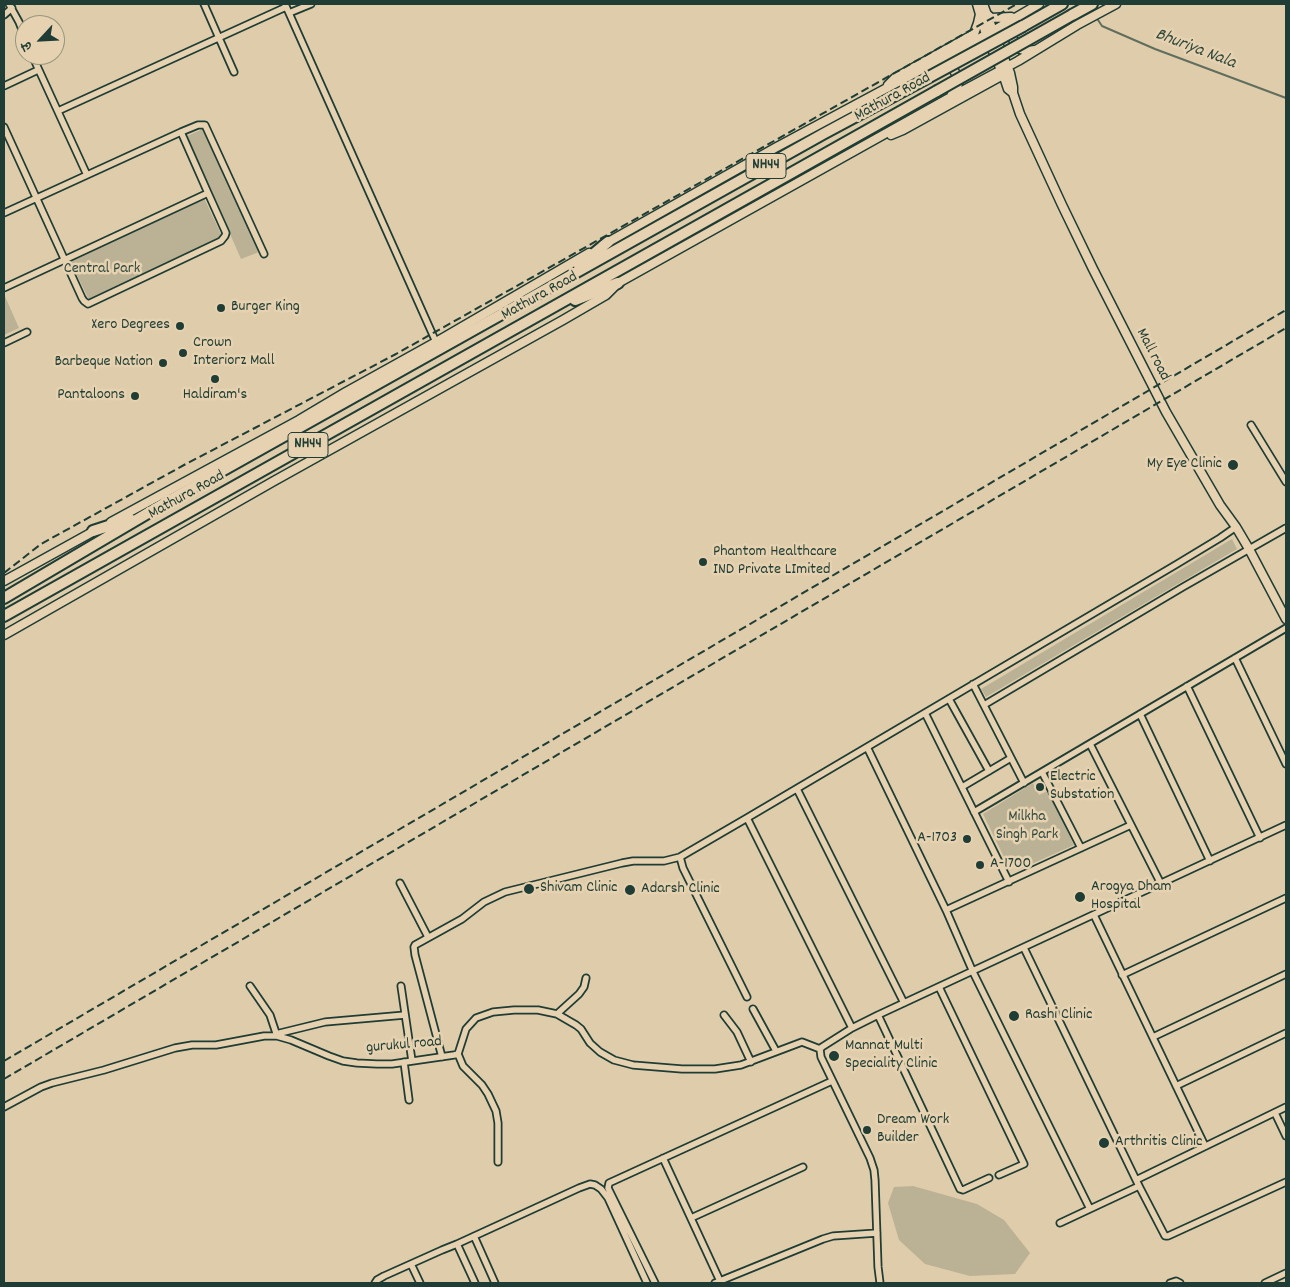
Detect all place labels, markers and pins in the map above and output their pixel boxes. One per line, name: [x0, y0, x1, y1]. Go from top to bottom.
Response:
place label: Burger King: [231, 298, 300, 318]
marker: Burger King: [215, 302, 227, 314]
place label: Xero Degrees: [92, 316, 170, 336]
marker: Xero Degrees: [174, 320, 186, 332]
place label: Crown Interiorz Mall: [193, 334, 274, 372]
marker: Crown Interiorz Mall: [177, 347, 189, 359]
place label: Barbeque Nation: [55, 353, 153, 373]
marker: Barbeque Nation: [157, 357, 169, 369]
marker: Haldiram's: [209, 373, 221, 385]
place label: Pantaloons: [57, 386, 125, 406]
place label: Haldiram's: [183, 386, 247, 406]
marker: Pantaloons: [129, 390, 141, 402]
place label: My Eye Clinic: [1147, 455, 1222, 475]
marker: My Eye Clinic: [1226, 458, 1240, 472]
place label: Phantom Healthcare IND Private LImited: [713, 543, 837, 581]
marker: Phantom Healthcare IND Private LImited: [697, 556, 709, 568]
place label: Electric Substation: [1050, 768, 1114, 806]
marker: Electric Substation: [1034, 781, 1046, 793]
place label: A-1703: [917, 829, 957, 849]
marker: A-1703: [961, 833, 973, 845]
place label: A-1700: [990, 855, 1031, 875]
marker: A-1700: [974, 859, 986, 871]
place label: Arogya Dham Hospital: [1091, 878, 1172, 916]
place label: Shivam Clinic: [540, 879, 618, 899]
place label: Adarsh Clinic: [641, 880, 720, 900]
marker: Shivam Clinic: [522, 882, 536, 896]
marker: Adarsh Clinic: [623, 883, 637, 897]
marker: Arogya Dham Hospital: [1073, 890, 1087, 904]
place label: Rashi Clinic: [1025, 1006, 1092, 1026]
marker: Rashi Clinic: [1007, 1009, 1021, 1023]
place label: Mannat Multi Speciality Clinic: [845, 1037, 938, 1075]
marker: Mannat Multi Speciality Clinic: [827, 1049, 841, 1063]
place label: Dream Work Builder: [877, 1111, 949, 1149]
marker: Dream Work Builder: [861, 1124, 873, 1136]
place label: Arthritis Clinic: [1115, 1133, 1202, 1153]
marker: Arthritis Clinic: [1097, 1136, 1111, 1150]

